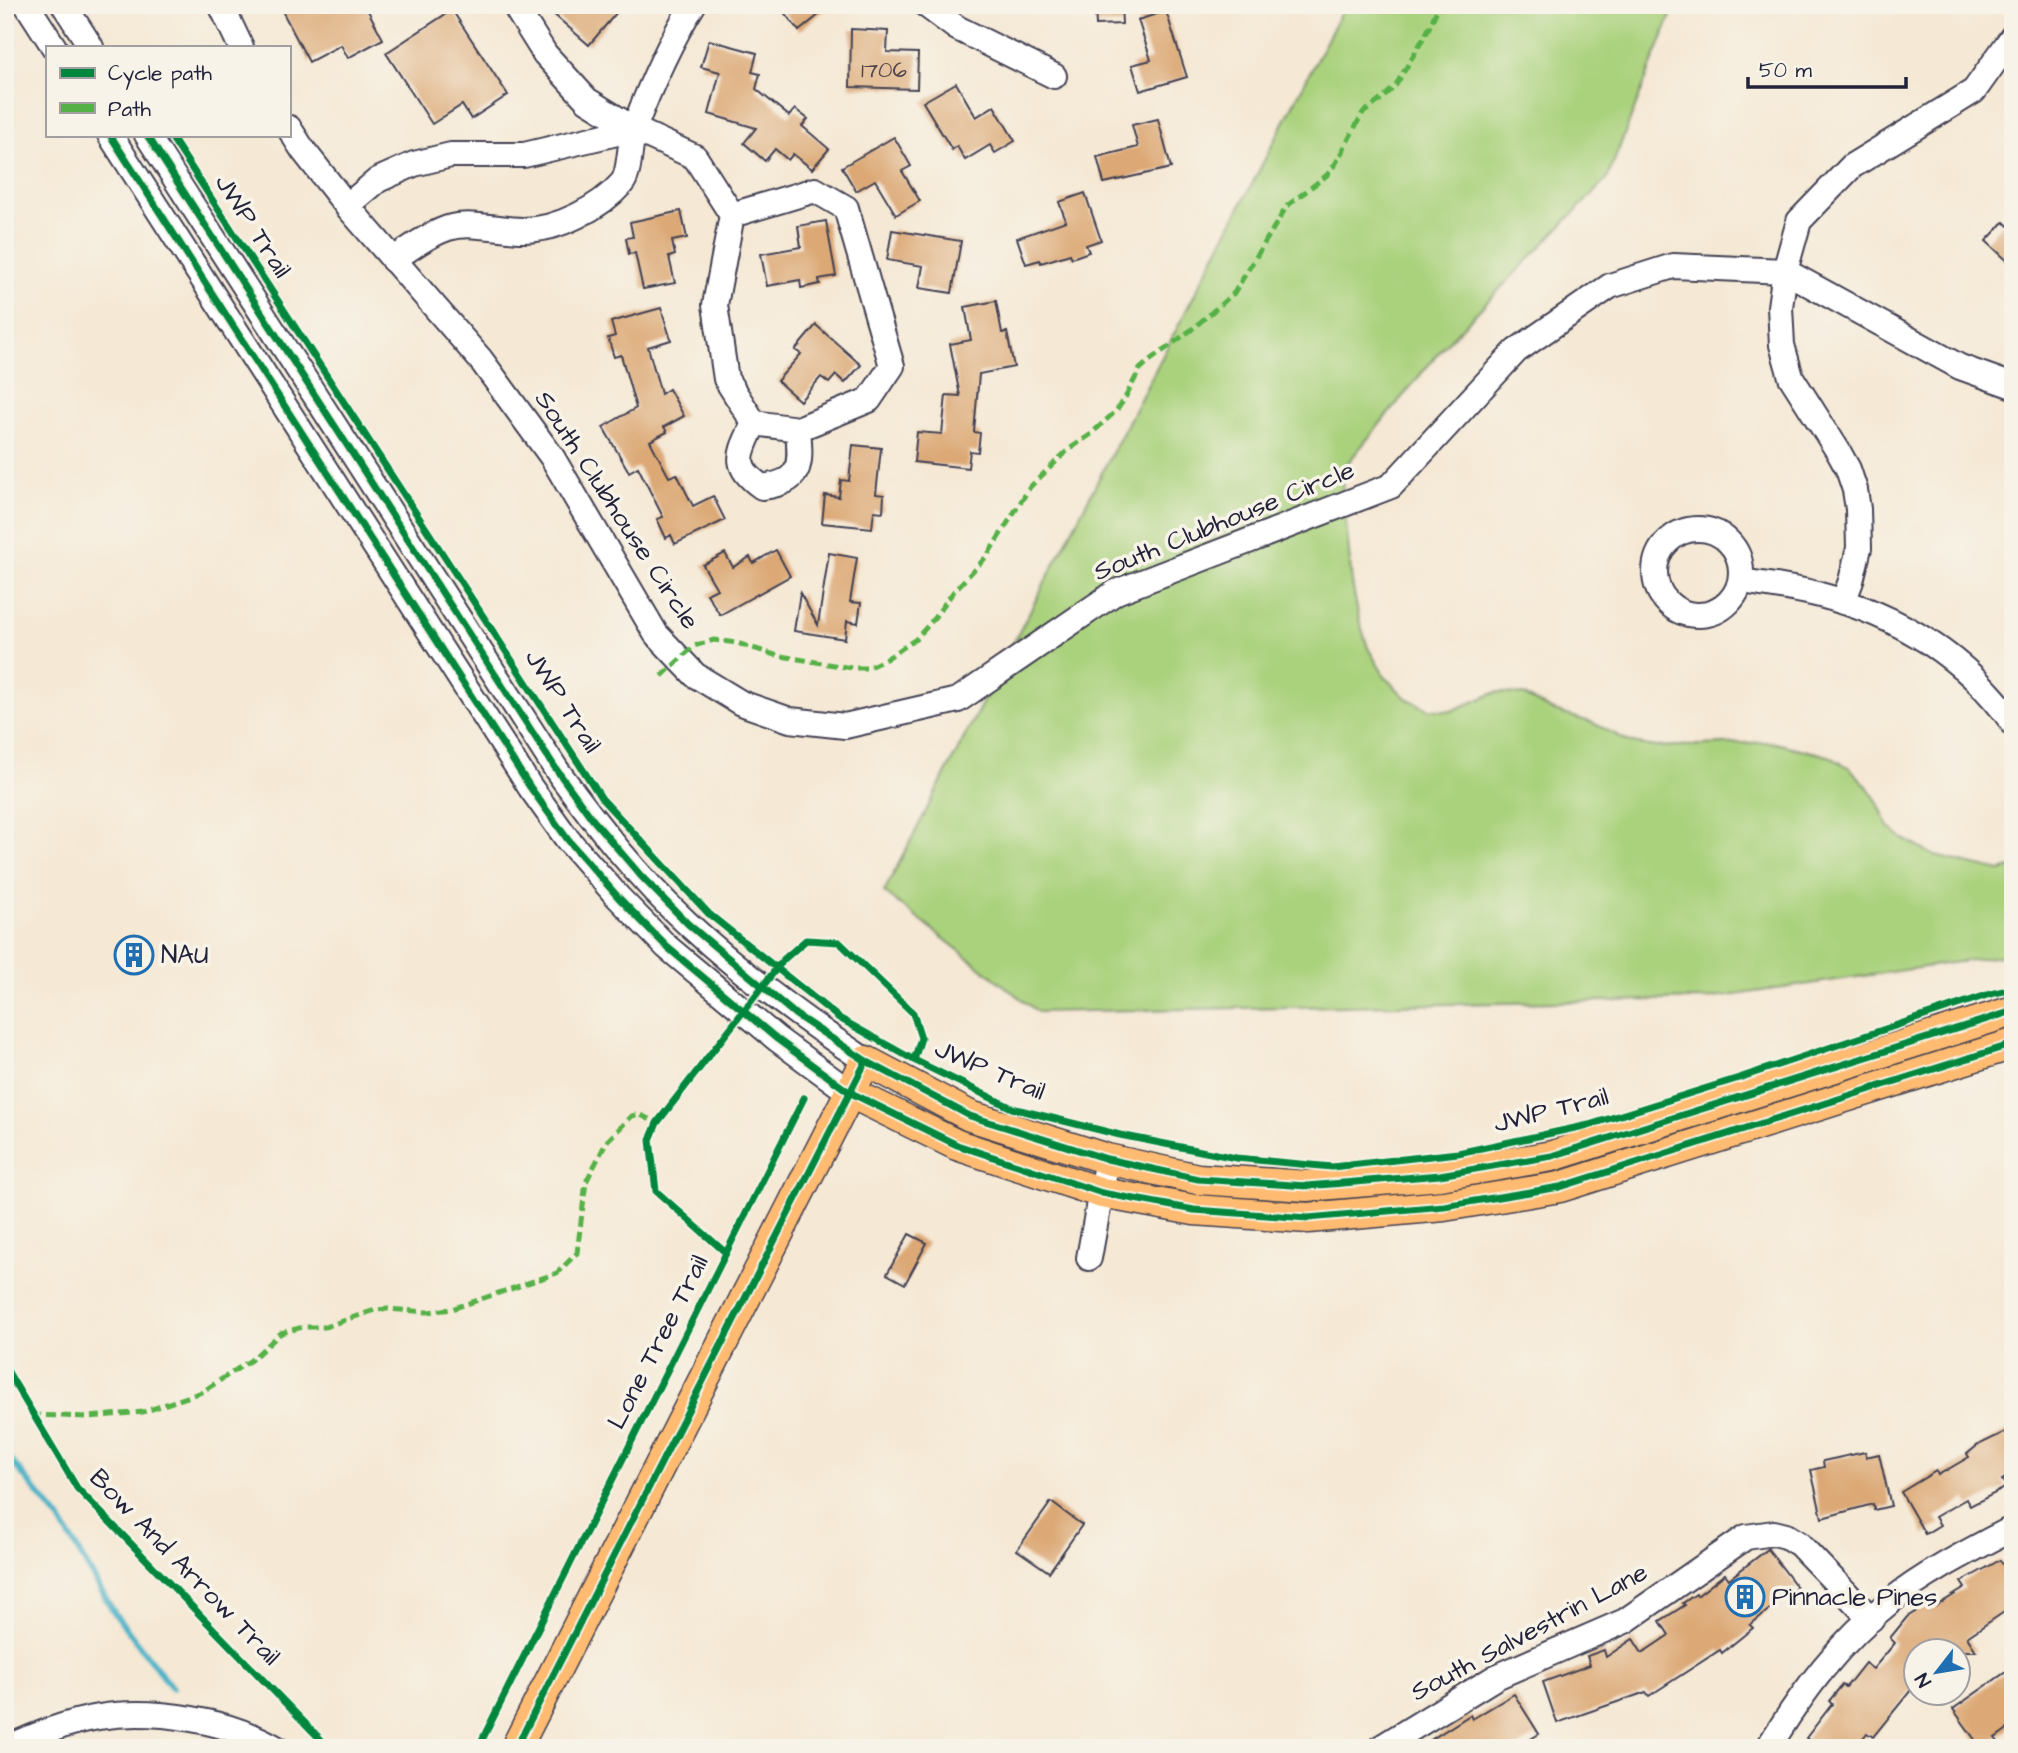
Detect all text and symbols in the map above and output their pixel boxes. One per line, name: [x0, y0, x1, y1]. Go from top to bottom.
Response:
legend: [46, 46, 290, 136]
scale bar: [1748, 46, 1906, 90]
house number: 1706: [861, 54, 907, 86]
text: 50 m: [1759, 56, 1813, 85]
text: Cycle path: [108, 59, 213, 90]
text: Path: [108, 95, 152, 124]
street label: JWP Trail: [206, 167, 300, 285]
street label: South Clubhouse Circle: [526, 384, 708, 636]
street label: South Clubhouse Circle: [1088, 452, 1360, 590]
street label: JWP Trail: [516, 642, 610, 760]
building icon: NAU: [113, 934, 155, 976]
place label: NAU: [161, 937, 209, 973]
street label: JWP Trail: [929, 1031, 1051, 1109]
street label: JWP Trail: [1490, 1078, 1612, 1142]
street label: Lone Tree Trail: [599, 1249, 717, 1435]
street label: Bow And Arrow Trail: [81, 1461, 289, 1673]
street label: South Salvestrin Lane: [1404, 1554, 1654, 1710]
building icon: Pinnacle Pines: [1724, 1576, 1766, 1618]
place label: Pinnacle Pines: [1772, 1579, 1937, 1615]
north arrow: [1902, 1638, 1972, 1708]
text: N: [1909, 1668, 1938, 1692]

